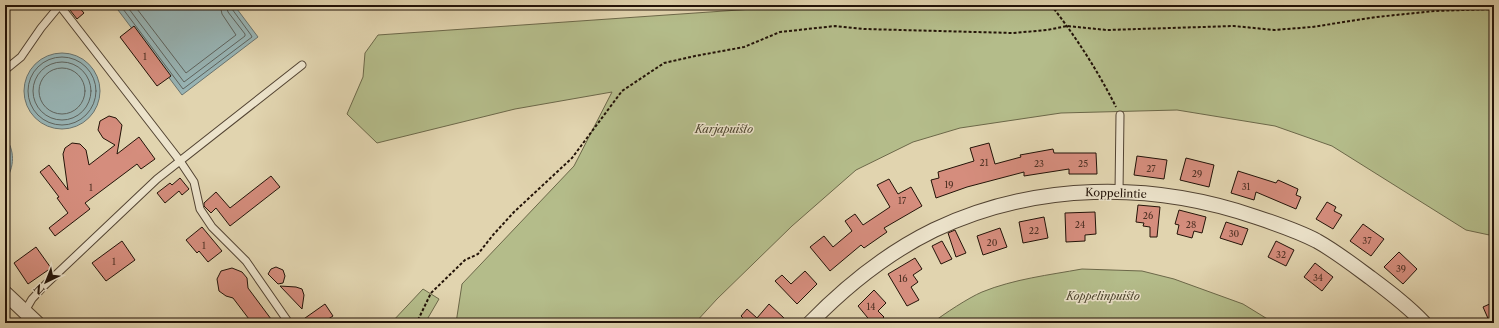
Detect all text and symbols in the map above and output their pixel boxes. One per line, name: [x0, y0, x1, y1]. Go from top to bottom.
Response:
house number: 1: [143, 51, 147, 62]
park label: Karjapuisto: [694, 122, 753, 136]
house number: 21: [980, 157, 989, 168]
house number: 23: [1034, 158, 1044, 169]
house number: 25: [1078, 158, 1088, 169]
house number: 27: [1146, 163, 1156, 174]
house number: 29: [1192, 168, 1202, 179]
house number: 19: [944, 179, 954, 190]
house number: 31: [1242, 181, 1251, 192]
house number: 1: [89, 182, 93, 193]
street label: Koppelintie: [1085, 185, 1147, 201]
house number: 17: [898, 195, 907, 206]
house number: 26: [1143, 210, 1153, 221]
house number: 24: [1075, 219, 1085, 230]
house number: 28: [1186, 219, 1196, 230]
house number: 22: [1029, 225, 1039, 236]
house number: 30: [1229, 228, 1240, 239]
house number: 37: [1362, 235, 1372, 246]
house number: 20: [987, 237, 998, 248]
house number: 1: [202, 240, 206, 251]
house number: 32: [1276, 249, 1286, 260]
house number: 1: [112, 256, 116, 267]
north arrow: [26, 262, 66, 302]
house number: 39: [1396, 263, 1406, 274]
house number: 34: [1313, 272, 1323, 283]
house number: 16: [898, 273, 908, 284]
text: N: [31, 281, 47, 298]
park label: Koppelinpuisto: [1065, 289, 1140, 303]
house number: 14: [867, 301, 876, 312]

